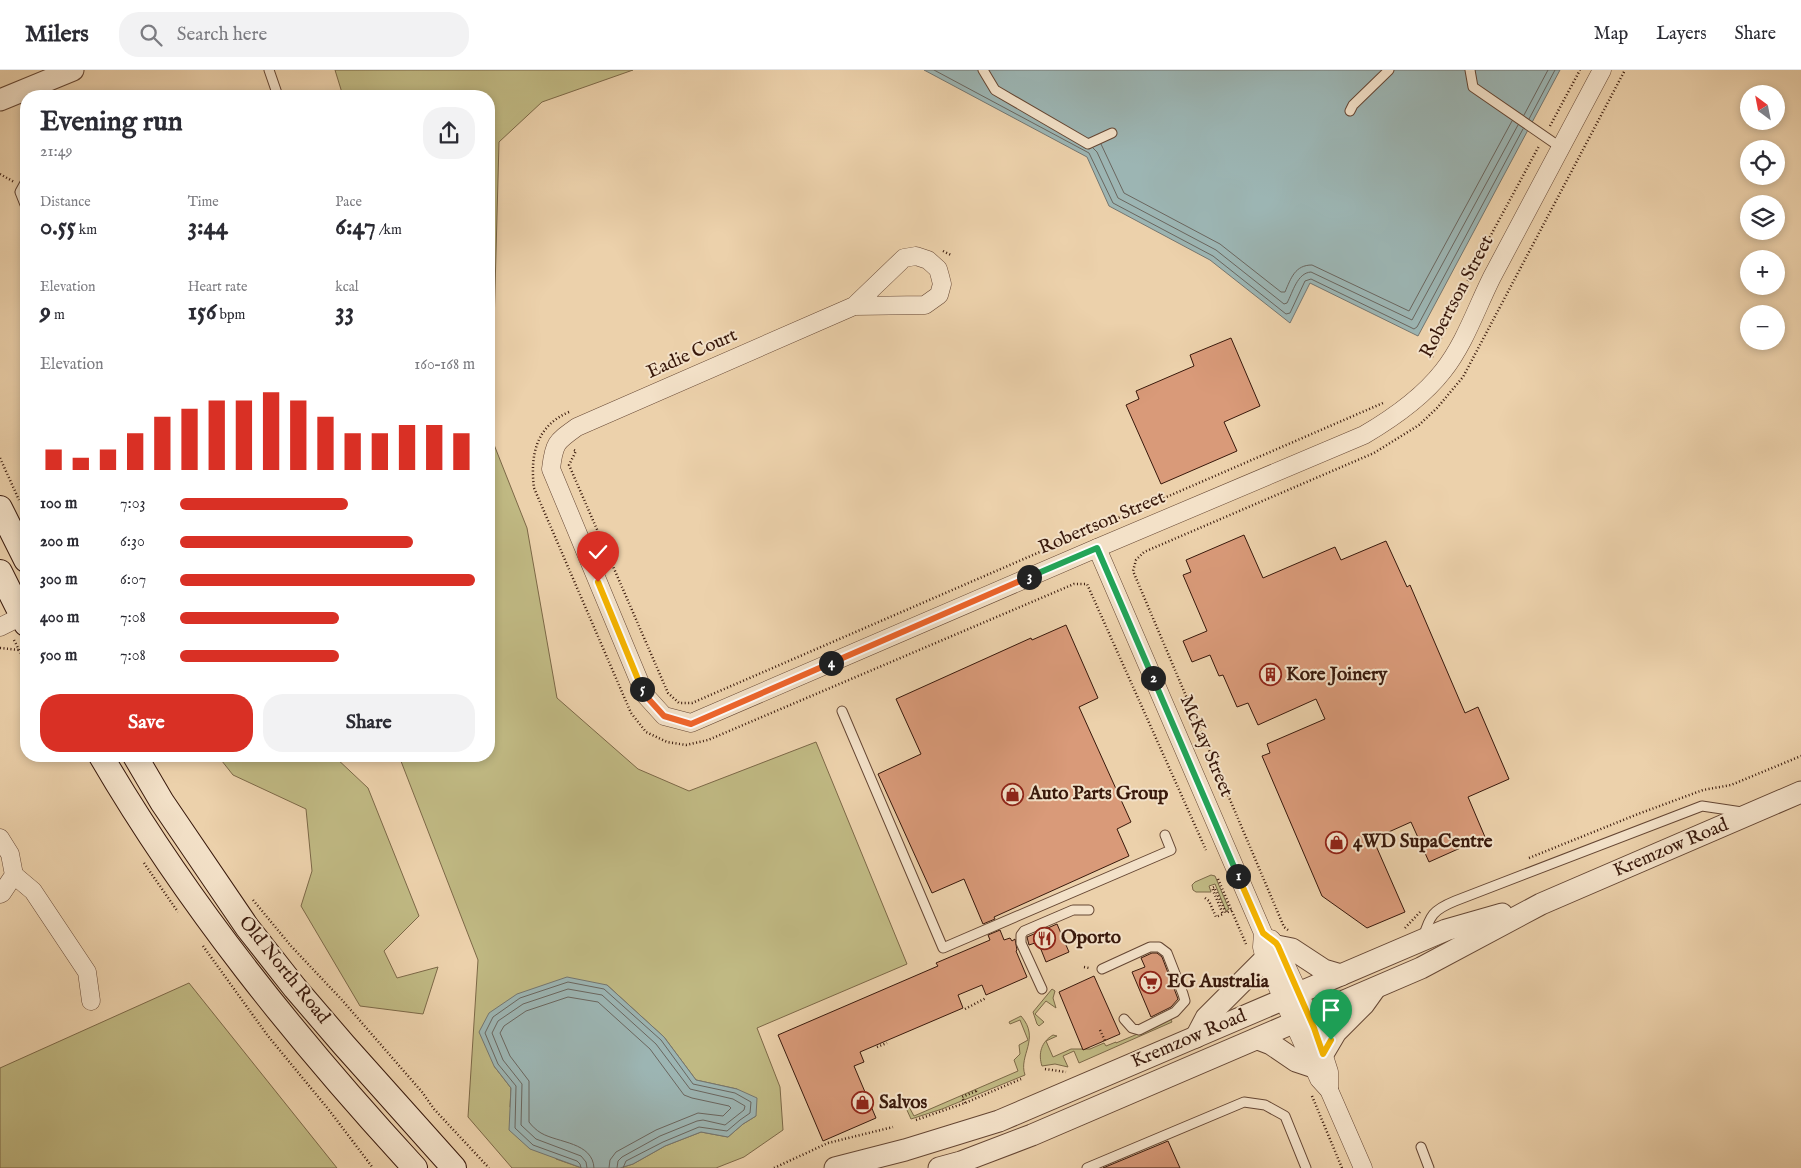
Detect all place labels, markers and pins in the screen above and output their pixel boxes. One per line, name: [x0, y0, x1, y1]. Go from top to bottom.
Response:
pin: [577, 531, 619, 582]
pin: 3: [1016, 564, 1042, 590]
pin: 4: [818, 650, 844, 676]
building icon: Kore Joinery: [1258, 663, 1282, 687]
place label: Kore Joinery: [1286, 663, 1388, 687]
pin: 2: [1140, 666, 1166, 690]
pin: 5: [630, 676, 654, 702]
shop icon: Auto Parts Group: [1001, 782, 1025, 806]
place label: Auto Parts Group: [1028, 782, 1169, 806]
shop icon: 4WD SupaCentre: [1325, 830, 1349, 854]
place label: 4WD SupaCentre: [1353, 830, 1493, 854]
pin: 1: [1226, 864, 1250, 888]
restaurant icon: Oporto: [1033, 926, 1057, 950]
place label: Oporto: [1061, 926, 1121, 950]
supermarket icon: EG Australia: [1139, 970, 1163, 994]
place label: EG Australia: [1167, 970, 1270, 994]
pin: [1310, 989, 1352, 1040]
shop icon: Salvos: [851, 1091, 875, 1115]
place label: Salvos: [879, 1091, 927, 1115]

